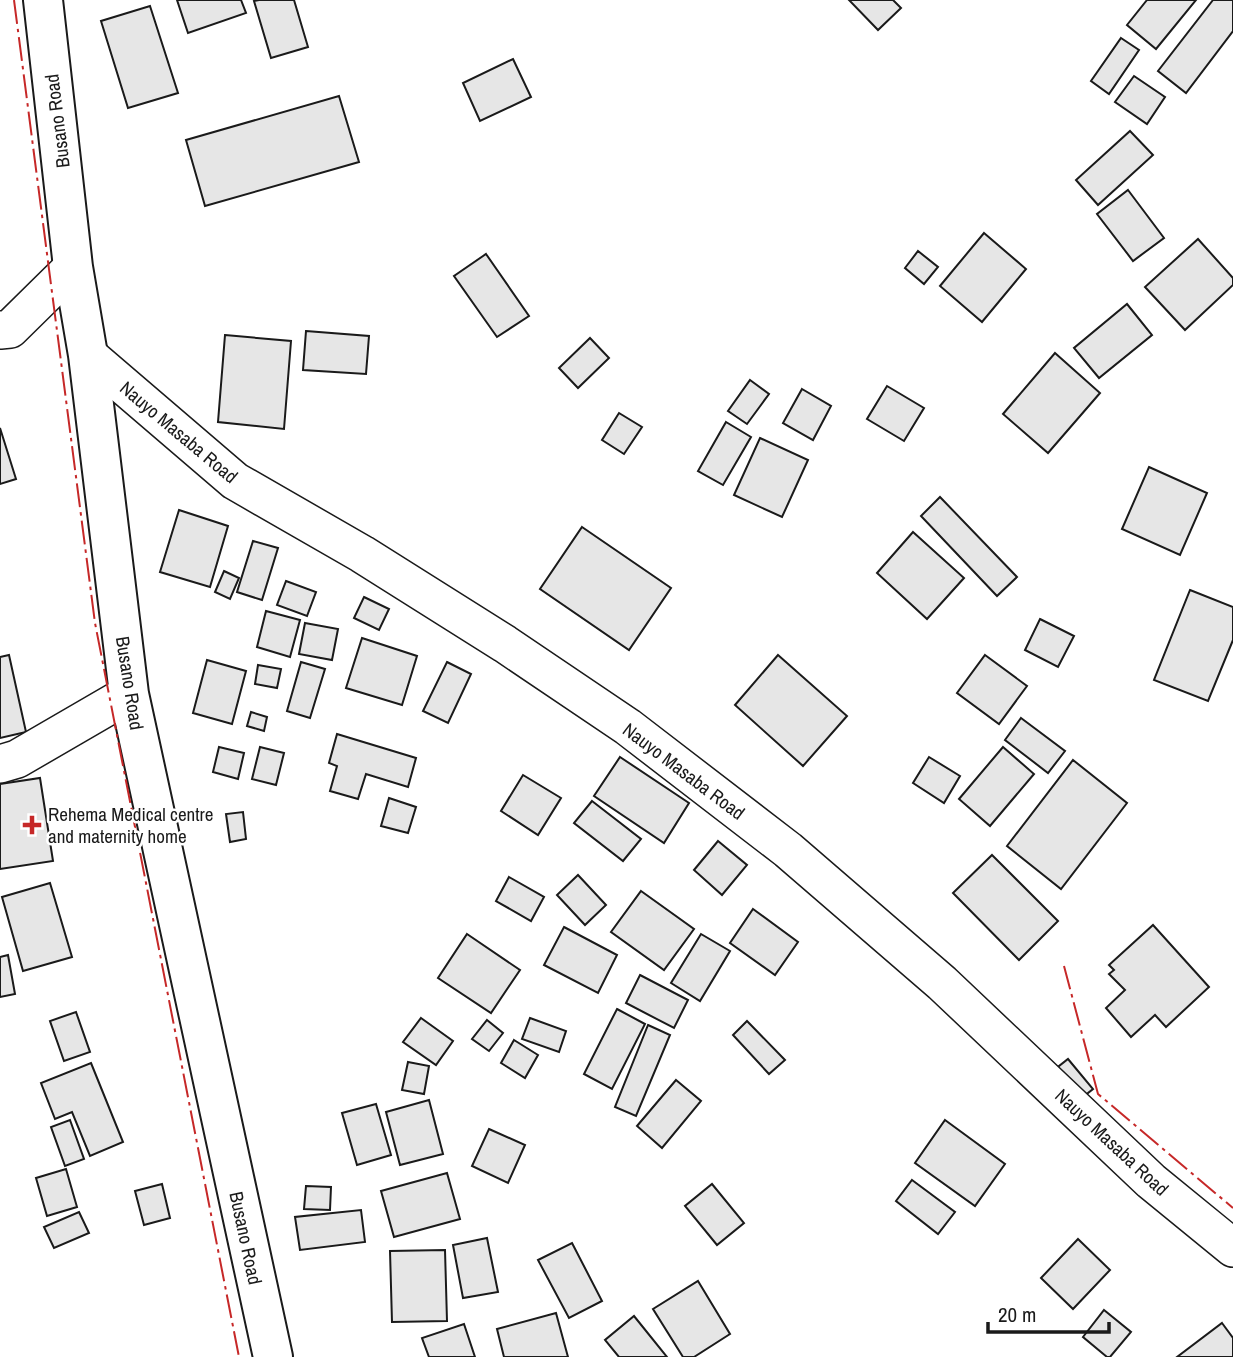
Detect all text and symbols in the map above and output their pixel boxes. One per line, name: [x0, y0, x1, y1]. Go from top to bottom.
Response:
street label: Busano Road: [38, 73, 76, 169]
street label: Nauyo Masaba Road: [115, 375, 243, 489]
street label: Busano Road: [110, 634, 150, 732]
street label: Nauyo Masaba Road: [618, 717, 750, 825]
place label: Rehema Medical centre and maternity home: [48, 801, 213, 849]
marker: Rehema Medical centre and maternity home: [22, 815, 42, 835]
street label: Nauyo Masaba Road: [1050, 1083, 1174, 1201]
street label: Busano Road: [223, 1189, 269, 1287]
scale bar: [988, 1290, 1109, 1334]
text: 20 m: [998, 1300, 1036, 1329]

